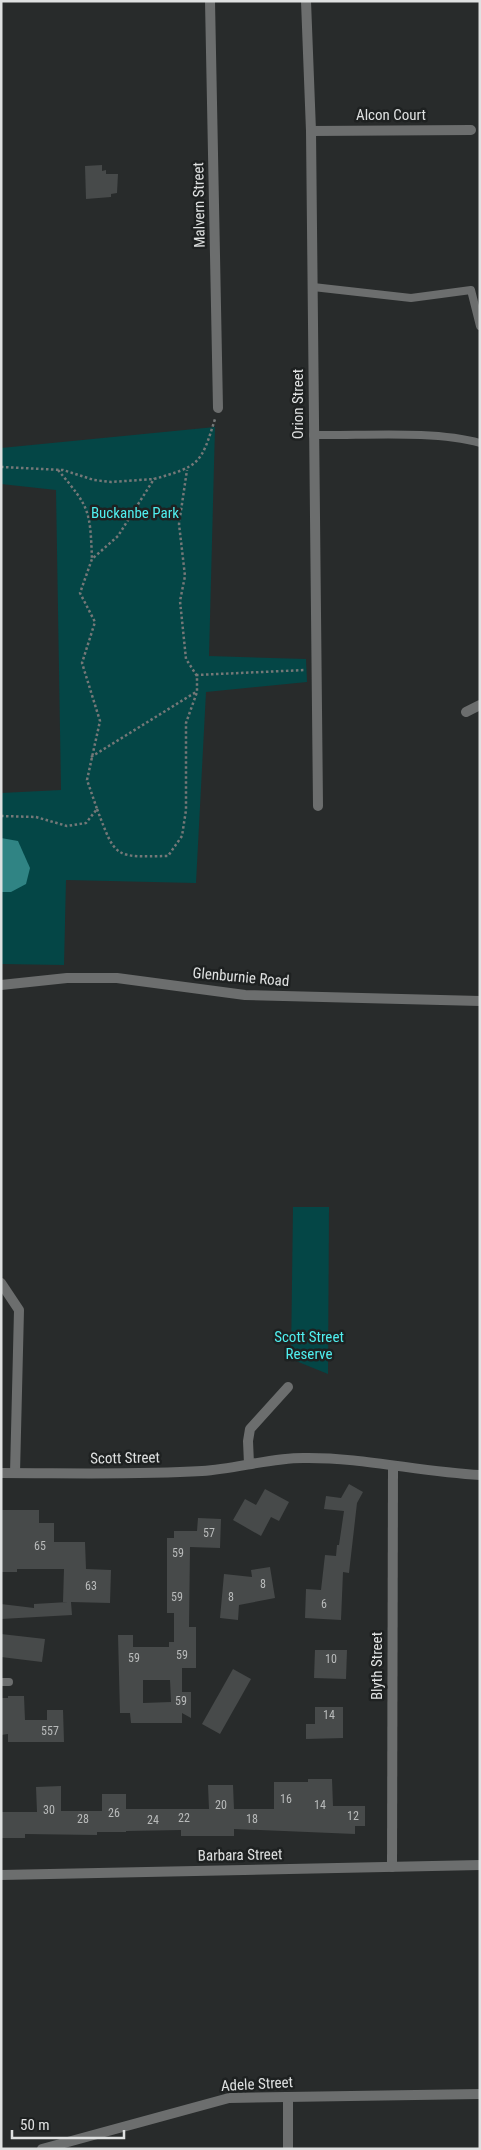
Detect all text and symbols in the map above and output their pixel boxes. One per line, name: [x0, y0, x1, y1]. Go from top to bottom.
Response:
street label: Alcon Court: [356, 106, 426, 124]
street label: Malvern Street: [189, 162, 209, 248]
street label: Orion Street: [289, 369, 307, 439]
park label: Buckanbe Park: [91, 504, 179, 522]
street label: Glenburnie Road: [192, 964, 290, 990]
park label: Scott Street Reserve: [274, 1328, 344, 1363]
street label: Scott Street: [90, 1448, 160, 1468]
house number: 57: [203, 1526, 215, 1540]
house number: 65: [34, 1539, 46, 1553]
house number: 59: [172, 1546, 184, 1560]
house number: 8: [260, 1577, 266, 1591]
house number: 63: [85, 1579, 97, 1593]
house number: 59: [171, 1590, 183, 1604]
house number: 8: [228, 1590, 234, 1604]
house number: 6: [321, 1597, 327, 1611]
street label: Blyth Street: [368, 1632, 386, 1700]
house number: 59: [176, 1648, 188, 1662]
house number: 59: [128, 1651, 140, 1665]
house number: 10: [325, 1652, 337, 1666]
house number: 59: [175, 1694, 187, 1708]
house number: 14: [323, 1708, 335, 1722]
house number: 557: [41, 1724, 59, 1738]
house number: 16: [280, 1792, 292, 1806]
house number: 20: [215, 1798, 227, 1812]
house number: 14: [314, 1798, 326, 1812]
house number: 30: [43, 1803, 55, 1817]
house number: 26: [108, 1806, 120, 1820]
house number: 12: [347, 1809, 359, 1823]
house number: 22: [178, 1811, 190, 1825]
house number: 28: [77, 1812, 89, 1826]
house number: 18: [246, 1812, 258, 1826]
house number: 24: [147, 1813, 159, 1827]
street label: Barbara Street: [198, 1845, 282, 1865]
street label: Adele Street: [220, 2073, 294, 2095]
scale bar: [12, 2108, 125, 2140]
text: 50 m: [20, 2116, 50, 2134]

